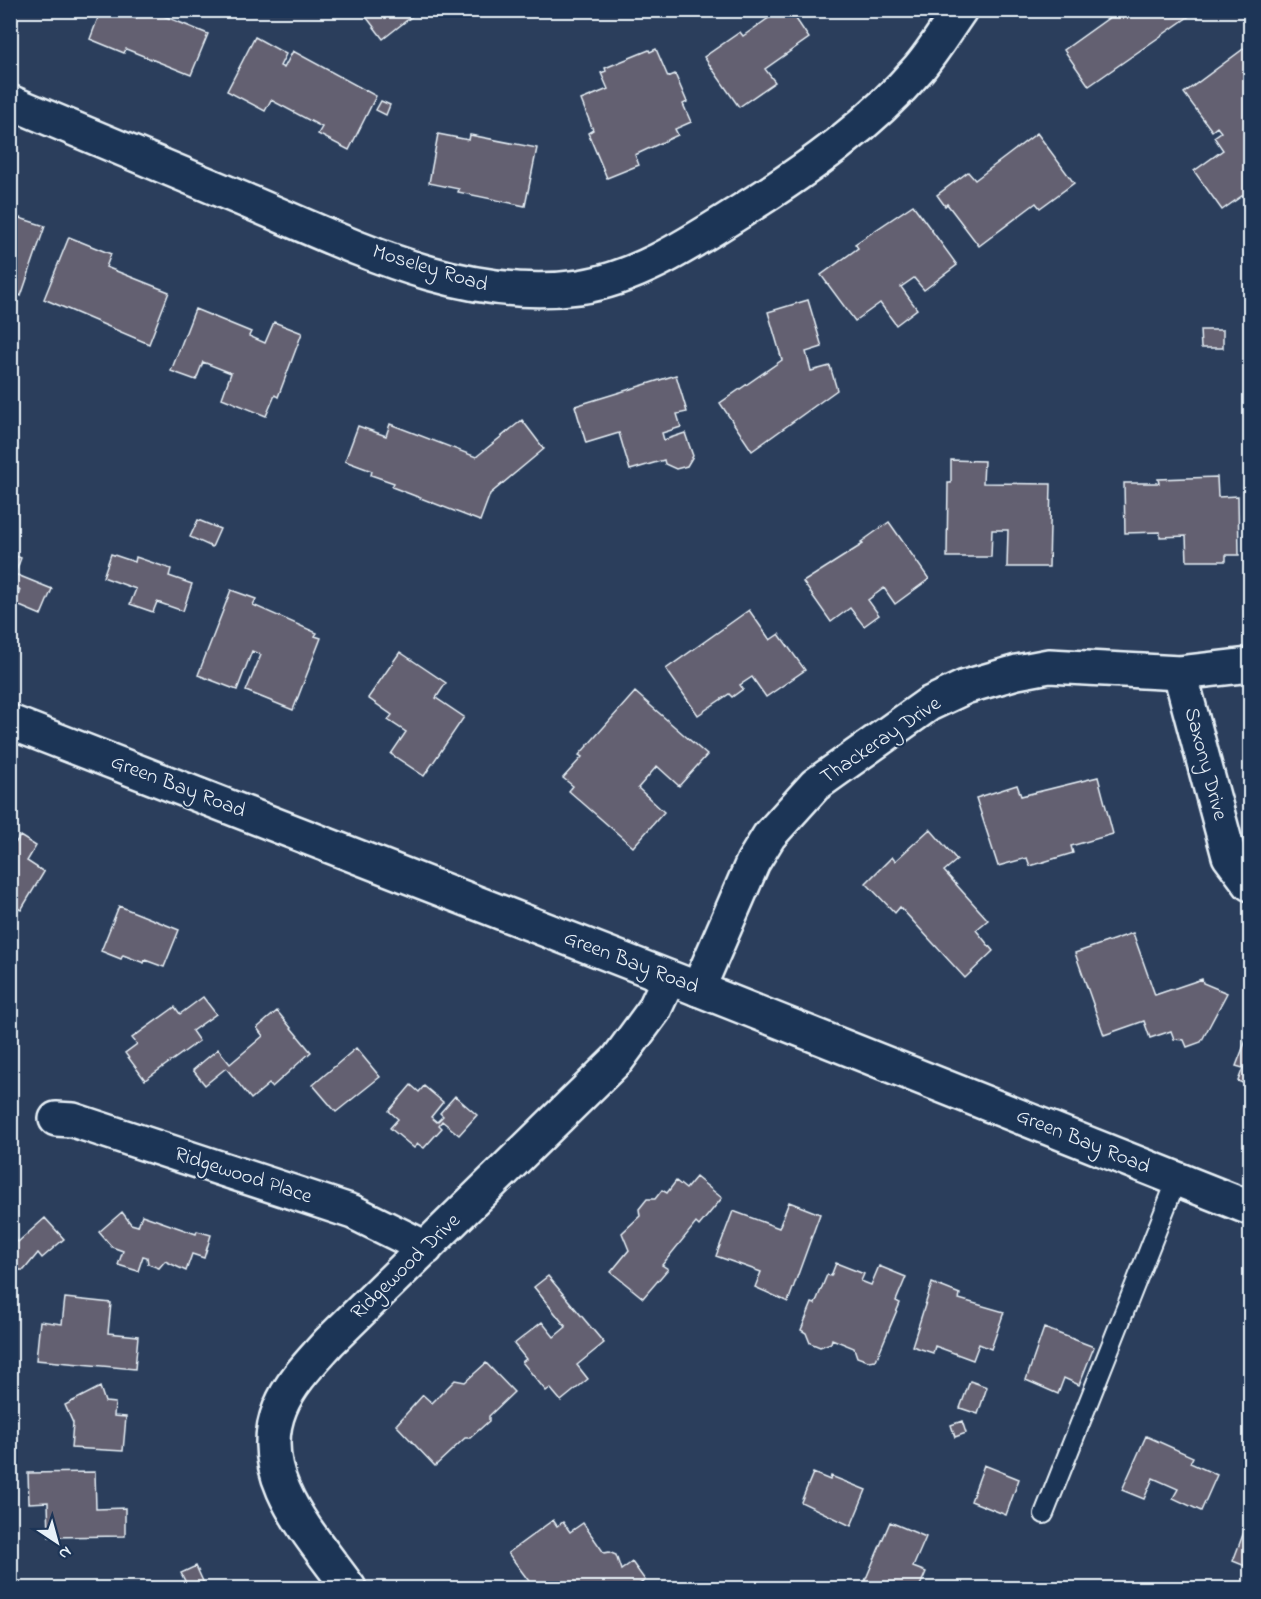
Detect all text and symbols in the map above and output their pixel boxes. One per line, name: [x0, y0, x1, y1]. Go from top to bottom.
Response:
street label: Moseley Road: [368, 237, 492, 303]
street label: Thackeray Drive: [815, 689, 949, 794]
street label: Saxony Drive: [1174, 704, 1235, 825]
street label: Green Bay Road: [106, 748, 250, 828]
street label: Green Bay Road: [559, 924, 703, 1004]
street label: Green Bay Road: [1011, 1101, 1155, 1184]
street label: Ridgewood Place: [170, 1140, 316, 1214]
street label: Ridgewood Drive: [344, 1206, 469, 1329]
north arrow: [27, 1512, 87, 1572]
text: N: [53, 1540, 76, 1566]

